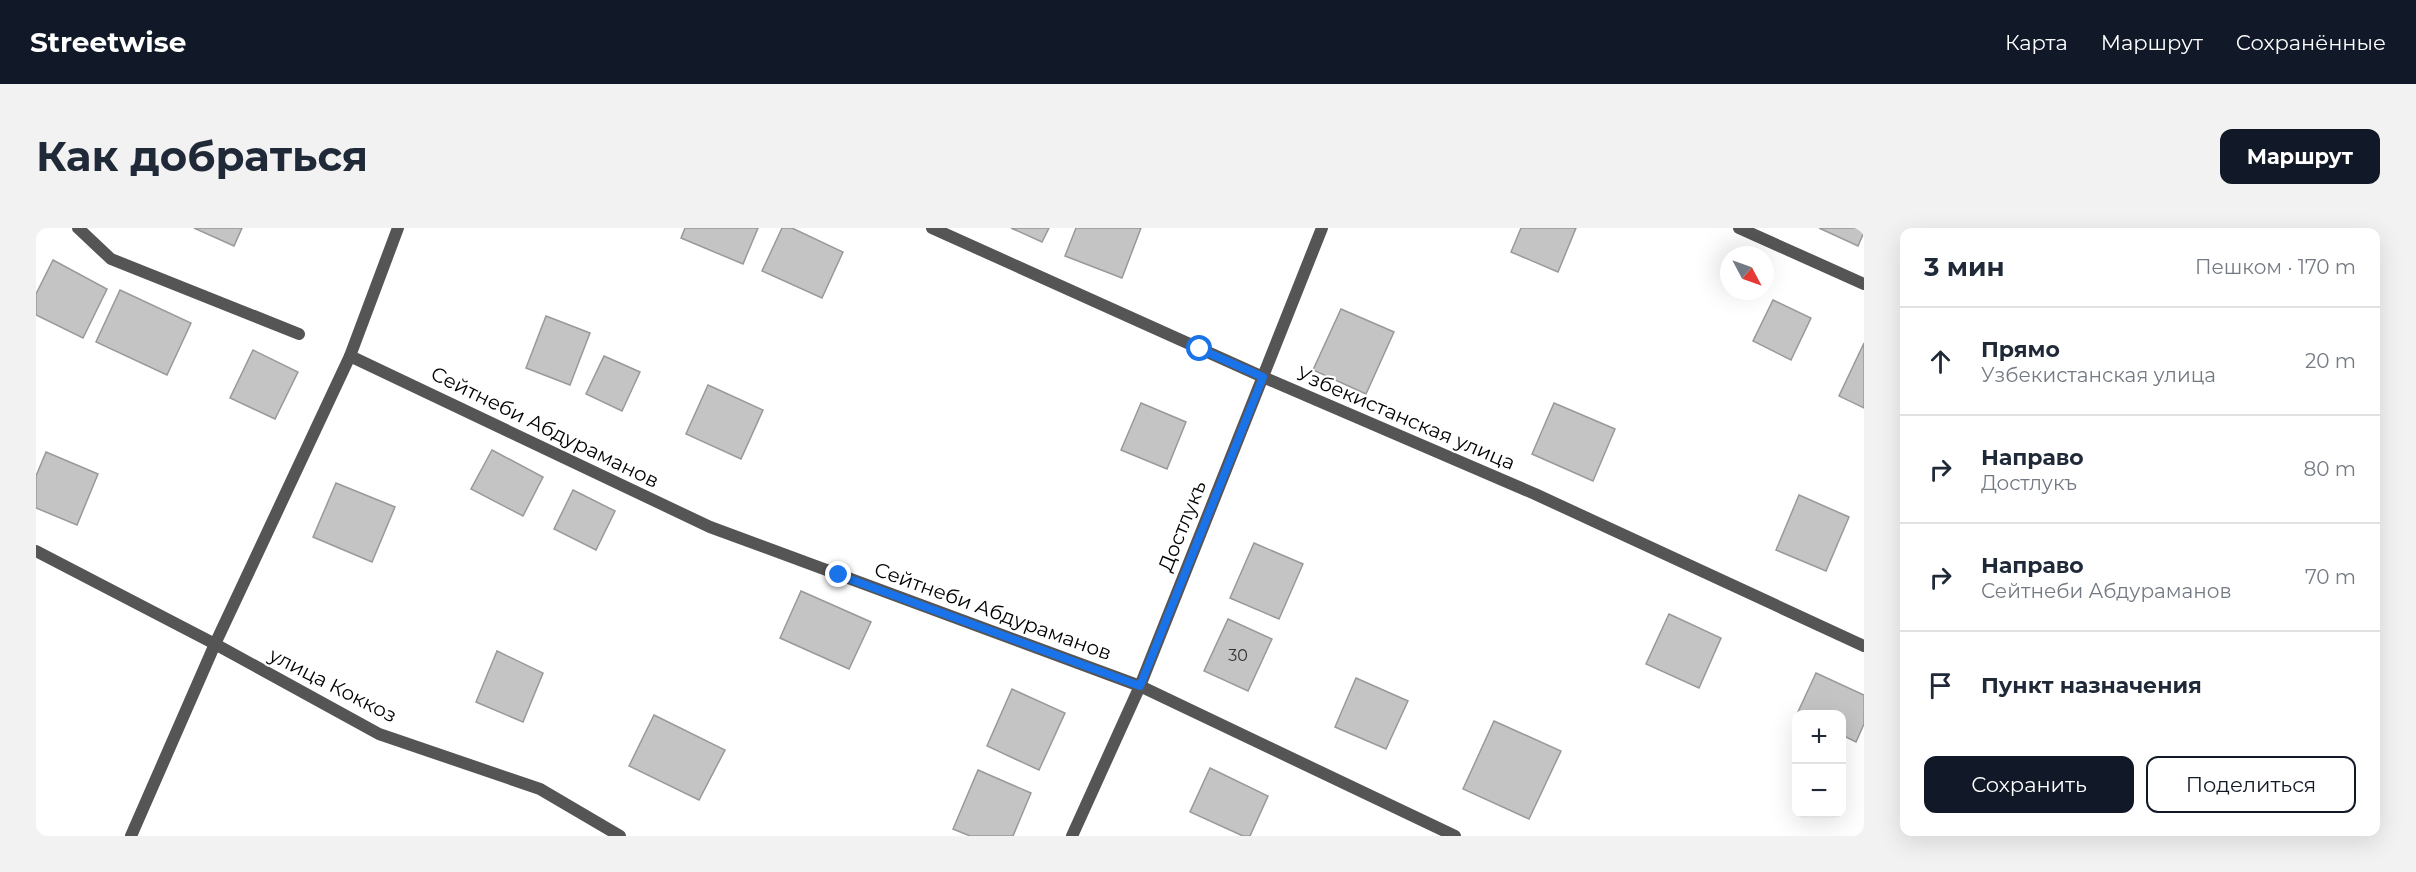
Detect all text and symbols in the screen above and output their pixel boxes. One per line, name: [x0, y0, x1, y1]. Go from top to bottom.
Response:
text: Streetwise: [30, 25, 186, 59]
text: Карта: [2005, 30, 2068, 55]
text: Маршрут: [2101, 30, 2203, 55]
text: Сохранённые: [2236, 30, 2386, 55]
button: Маршрут: [2220, 129, 2380, 184]
text: Как добраться: [36, 130, 368, 182]
north arrow: [1720, 246, 1774, 300]
text: 3 мин: [1924, 251, 2004, 283]
text: Пешком · 170 m: [2195, 255, 2356, 279]
route start: [1186, 335, 1212, 361]
text: Прямо: [1981, 336, 2060, 363]
icon: ahead: [1924, 345, 1957, 378]
text: 20 m: [2305, 349, 2356, 373]
street label: Сейтнеби Абдураманов: [427, 361, 663, 493]
street label: Узбекистанская улица: [1293, 361, 1519, 475]
text: Узбекистанская улица: [1981, 363, 2216, 387]
text: Направо: [1981, 444, 2084, 471]
icon: right: [1924, 453, 1957, 486]
text: 80 m: [2304, 457, 2356, 481]
text: Достлукъ: [1981, 471, 2077, 495]
street label: Достлукъ: [1153, 477, 1211, 575]
text: Направо: [1981, 552, 2084, 579]
street label: Сейтнеби Абдураманов: [871, 557, 1115, 665]
route end: [825, 561, 851, 587]
icon: right: [1924, 561, 1957, 594]
text: 70 m: [2305, 565, 2356, 589]
text: Сейтнеби Абдураманов: [1981, 579, 2232, 603]
street label: улица Коккоз: [264, 642, 401, 728]
house number: 30: [1228, 646, 1248, 665]
icon: arrive: [1924, 669, 1957, 702]
text: Пункт назначения: [1981, 672, 2202, 699]
map controls: [1792, 710, 1846, 818]
button: +: [1792, 710, 1846, 764]
button: Сохранить: [1924, 756, 2134, 813]
button: Поделиться: [2146, 756, 2356, 813]
button: −: [1792, 764, 1846, 818]

